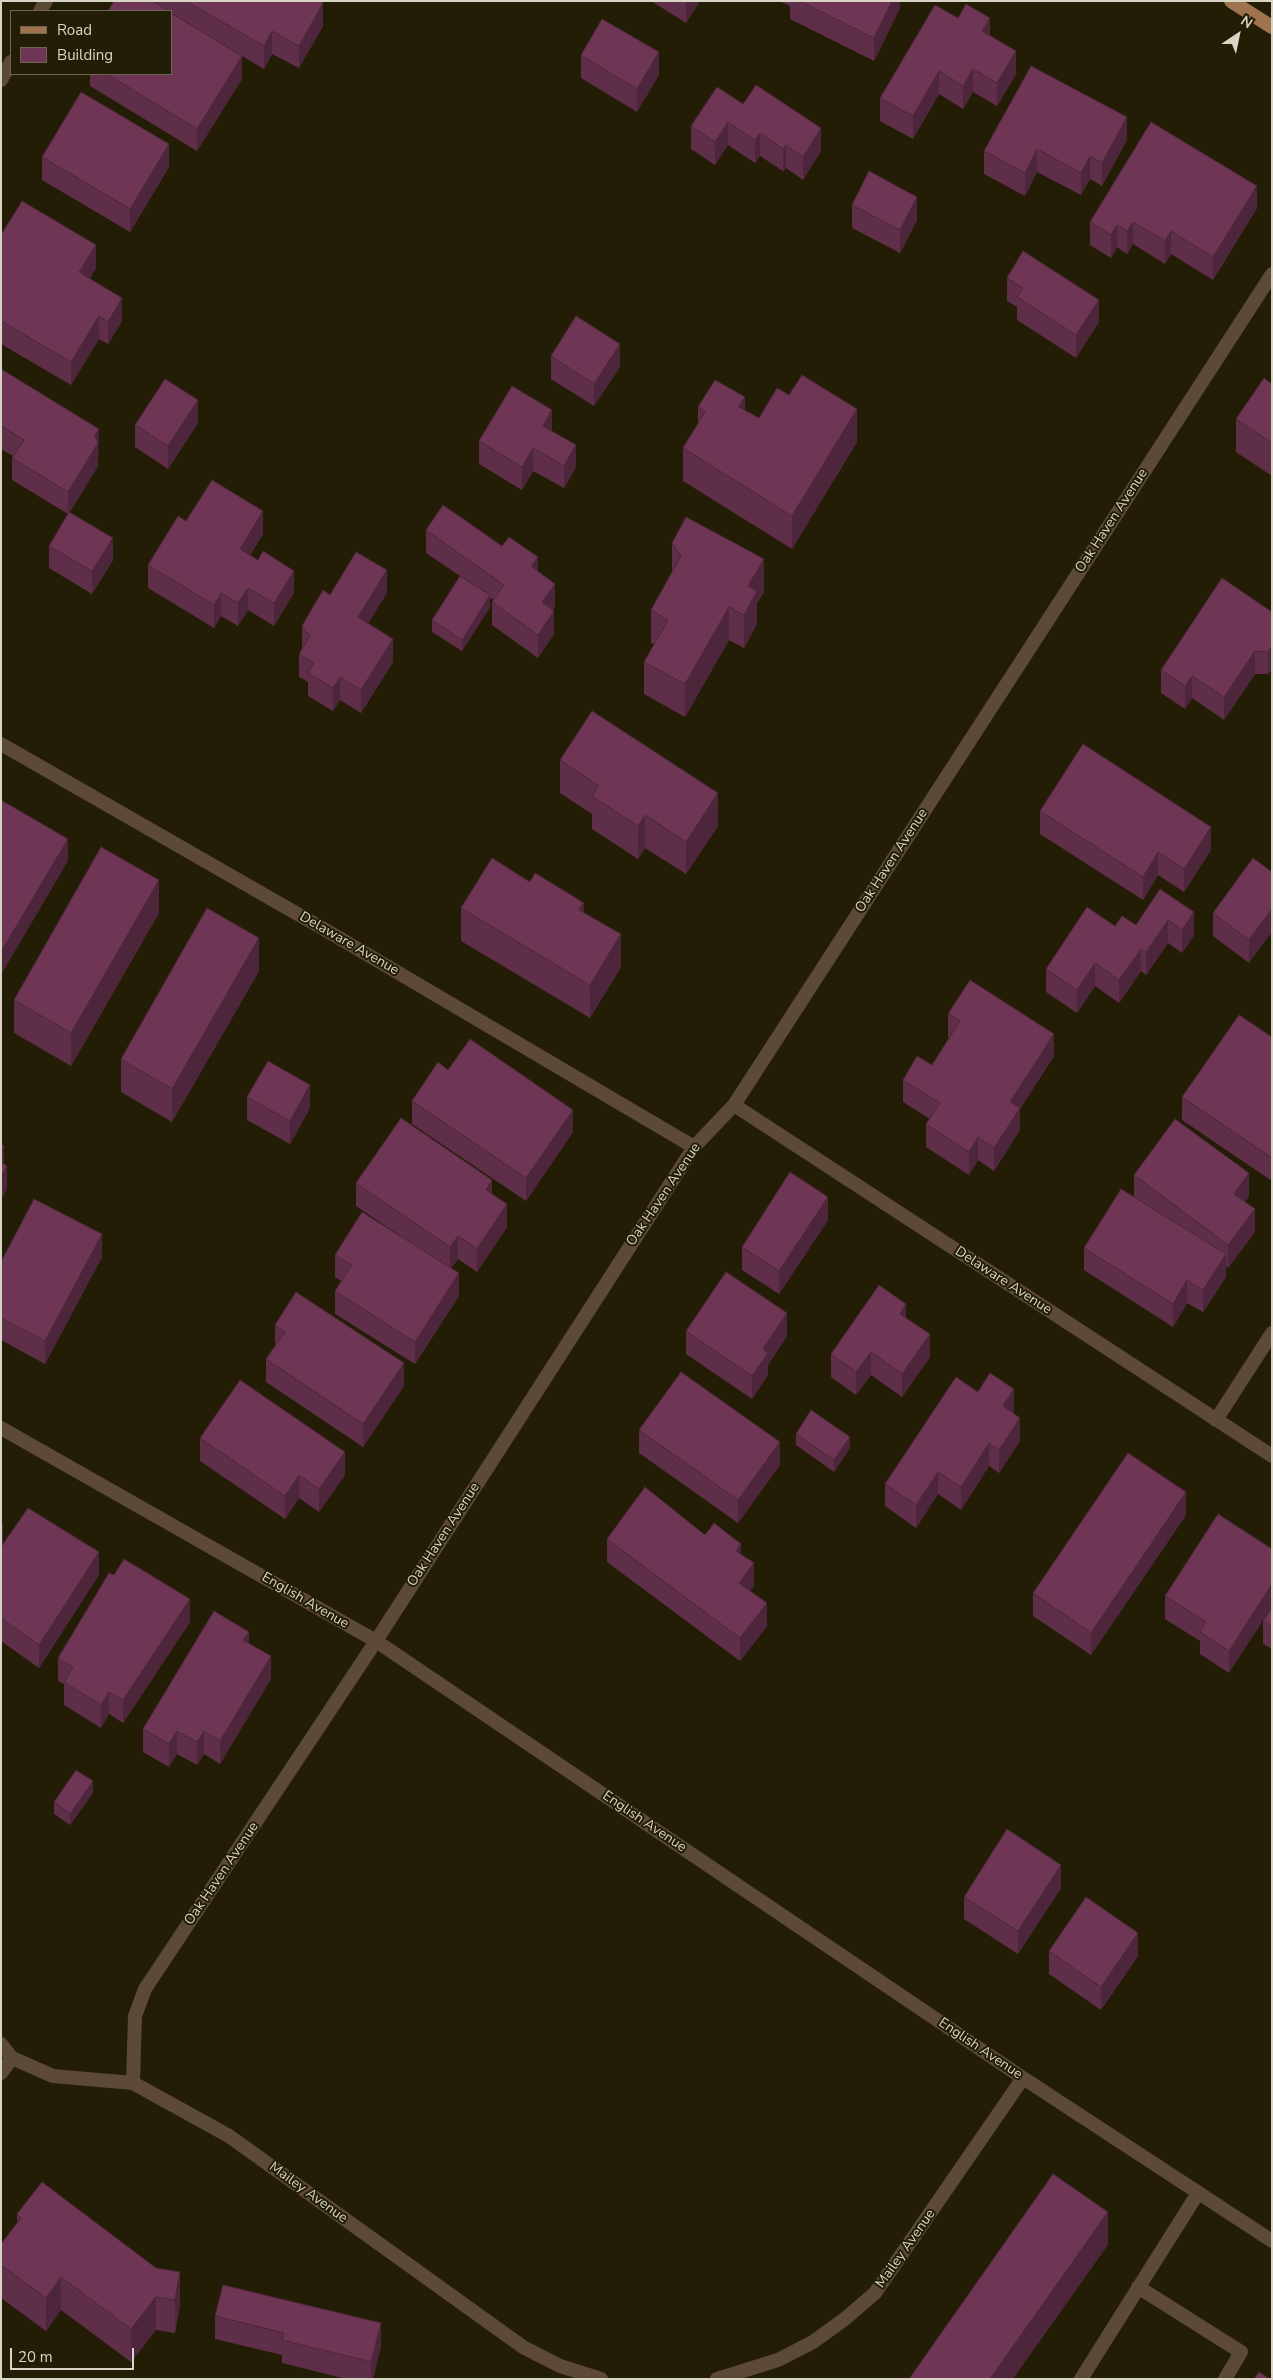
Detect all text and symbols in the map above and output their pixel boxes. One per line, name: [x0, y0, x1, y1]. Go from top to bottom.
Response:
legend: [10, 10, 172, 75]
north arrow: [1213, 10, 1263, 60]
text: N: [1237, 11, 1256, 33]
text: Road: [57, 20, 92, 40]
text: Building: [57, 45, 113, 65]
street label: Oak Haven Avenue: [1072, 466, 1152, 576]
street label: Oak Haven Avenue: [852, 806, 932, 916]
street label: Delaware Avenue: [296, 909, 402, 979]
street label: Oak Haven Avenue: [623, 1140, 705, 1250]
street label: Delaware Avenue: [951, 1243, 1055, 1319]
street label: Oak Haven Avenue: [404, 1480, 484, 1590]
street label: English Avenue: [259, 1569, 351, 1633]
street label: English Avenue: [599, 1788, 689, 1856]
street label: Oak Haven Avenue: [181, 1819, 263, 1929]
street label: English Avenue: [935, 2015, 1025, 2083]
street label: Mailey Avenue: [266, 2159, 350, 2227]
street label: Mailey Avenue: [873, 2206, 939, 2292]
scale bar: [12, 2338, 136, 2370]
text: 20 m: [18, 2347, 53, 2367]

